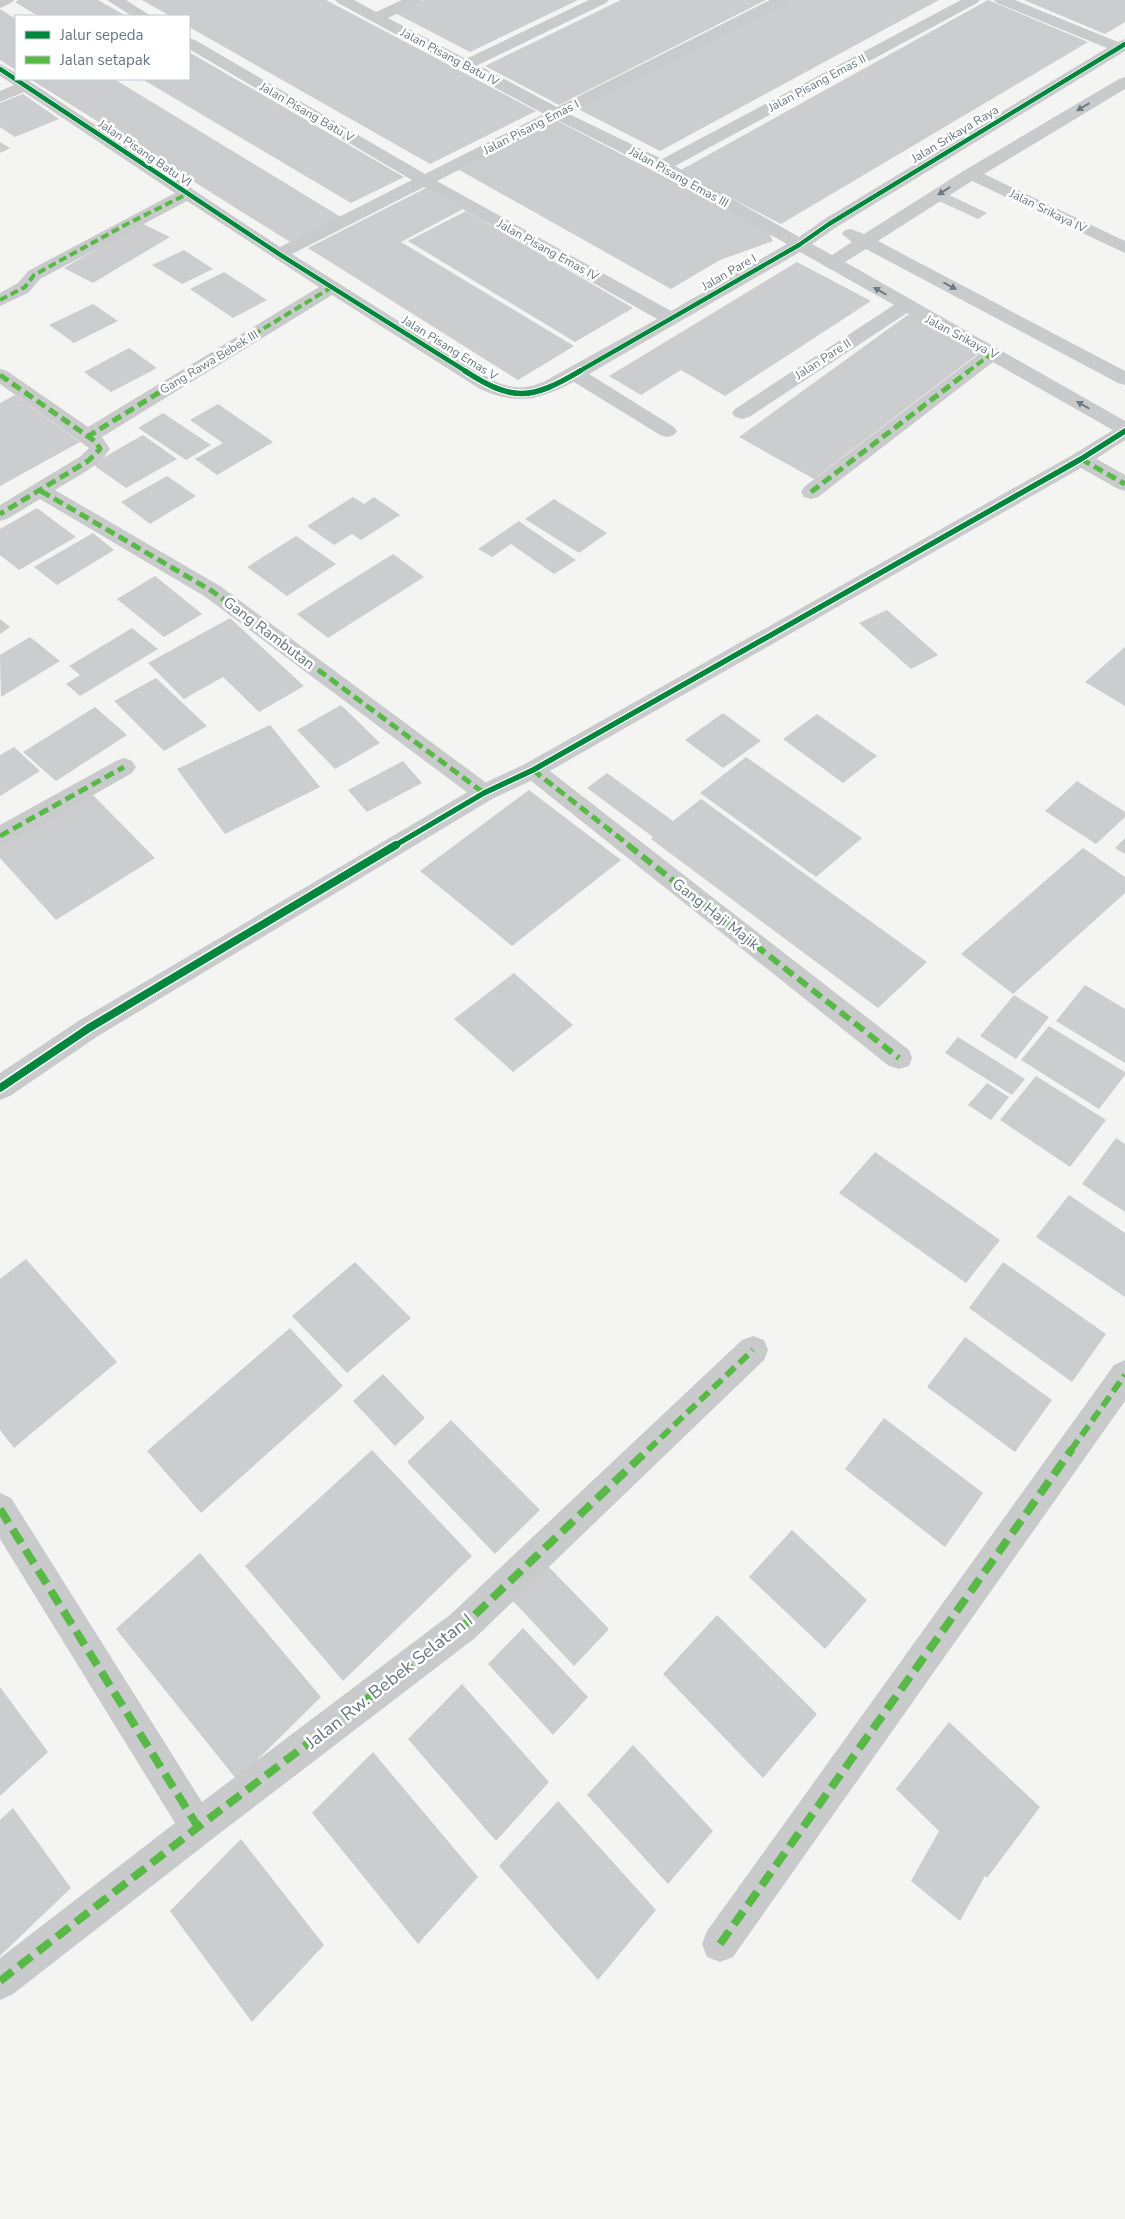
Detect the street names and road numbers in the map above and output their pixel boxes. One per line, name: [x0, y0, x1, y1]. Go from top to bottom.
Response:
street label: Jalan Pisang Batu IV: [397, 24, 503, 90]
street label: Jalan Pisang Emas II: [765, 51, 868, 116]
street label: Jalan Pisang Batu V: [256, 78, 358, 146]
street label: Jalan Pisang Emas I: [480, 96, 581, 158]
street label: Jalan Srikaya Raya: [908, 102, 1002, 167]
street label: Jalan Pisang Batu VI: [94, 115, 195, 190]
street label: Jalan Pisang Emas III: [626, 143, 732, 211]
street label: Jalan Srikaya IV: [1006, 185, 1090, 237]
street label: Jalan Pisang Emas IV: [494, 215, 602, 285]
street label: Jalan Pare I: [698, 250, 759, 295]
street label: Jalan Pisang Emas V: [398, 311, 502, 384]
street label: Jalan Srikaya V: [922, 311, 1002, 363]
street label: Gang Rawa Bebek III: [157, 326, 261, 398]
street label: Jalan Pare II: [791, 335, 854, 384]
street label: Gang Rambutan: [219, 592, 319, 674]
street label: Gang Haji Majik: [668, 874, 764, 955]
street label: Jalan Rw. Bebek Selatan I: [300, 1608, 478, 1755]

